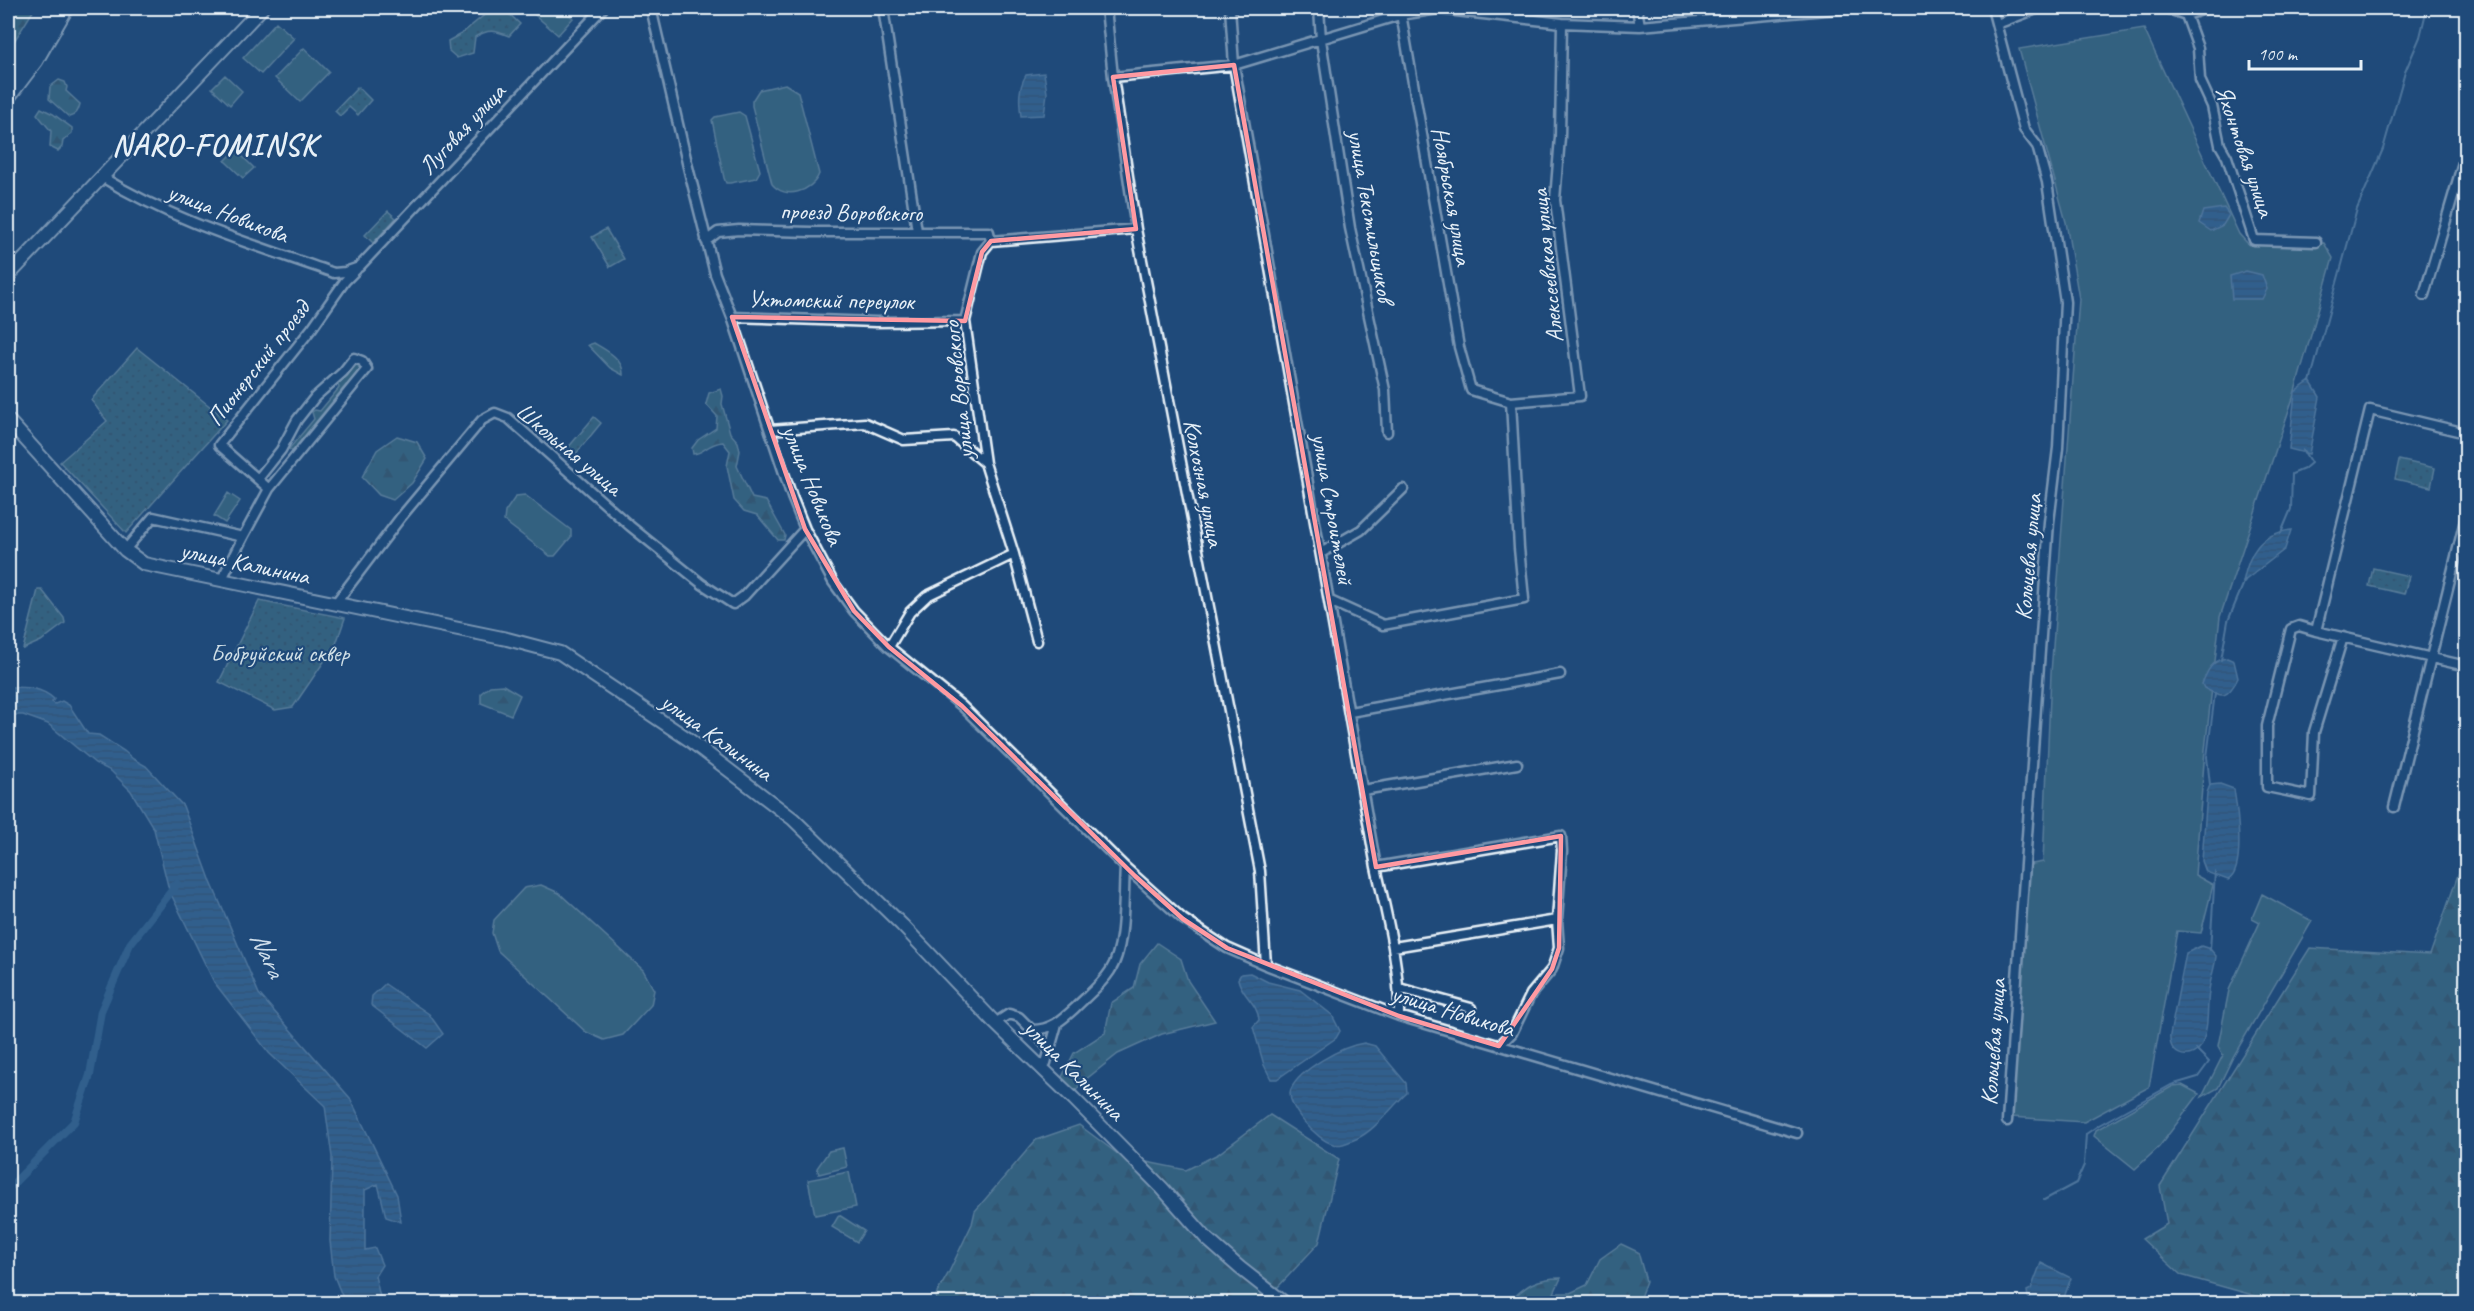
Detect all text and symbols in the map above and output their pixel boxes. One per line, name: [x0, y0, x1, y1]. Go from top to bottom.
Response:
scale bar: [2249, 33, 2362, 71]
text: 100 m: [2258, 43, 2299, 65]
street label: Луговая улица: [412, 76, 513, 181]
street label: Яхонтовая улица: [2209, 81, 2282, 222]
street label: Ноябрьская улица: [1425, 125, 1479, 269]
district label: NARO-FOMINSK: [112, 126, 322, 164]
street label: улица Текстильщиков: [1341, 126, 1402, 310]
street label: улица Новикова: [162, 176, 294, 250]
street label: Алексеевская улица: [1524, 186, 1570, 344]
street label: проезд Воровского: [780, 196, 924, 228]
street label: Ухтомский переулок: [748, 284, 916, 316]
street label: Пионерский проезд: [200, 292, 318, 432]
street label: улица Воровского: [936, 318, 980, 462]
street label: Школьная улица: [510, 396, 630, 503]
street label: Колхозная улица: [1177, 417, 1231, 551]
street label: улица Новикова: [775, 419, 851, 551]
street label: улица Строителей: [1305, 429, 1361, 589]
street label: Кольцевая улица: [2008, 491, 2049, 621]
street label: улица Калинина: [176, 534, 314, 592]
park label: Бобруйский сквер: [211, 638, 350, 668]
street label: улица Калинина: [654, 685, 780, 789]
water label: Nara: [243, 926, 293, 985]
street label: Кольцевая улица: [1974, 976, 2012, 1106]
street label: улица Новикова: [1386, 978, 1519, 1044]
street label: улица Калинина: [1016, 1012, 1132, 1128]

